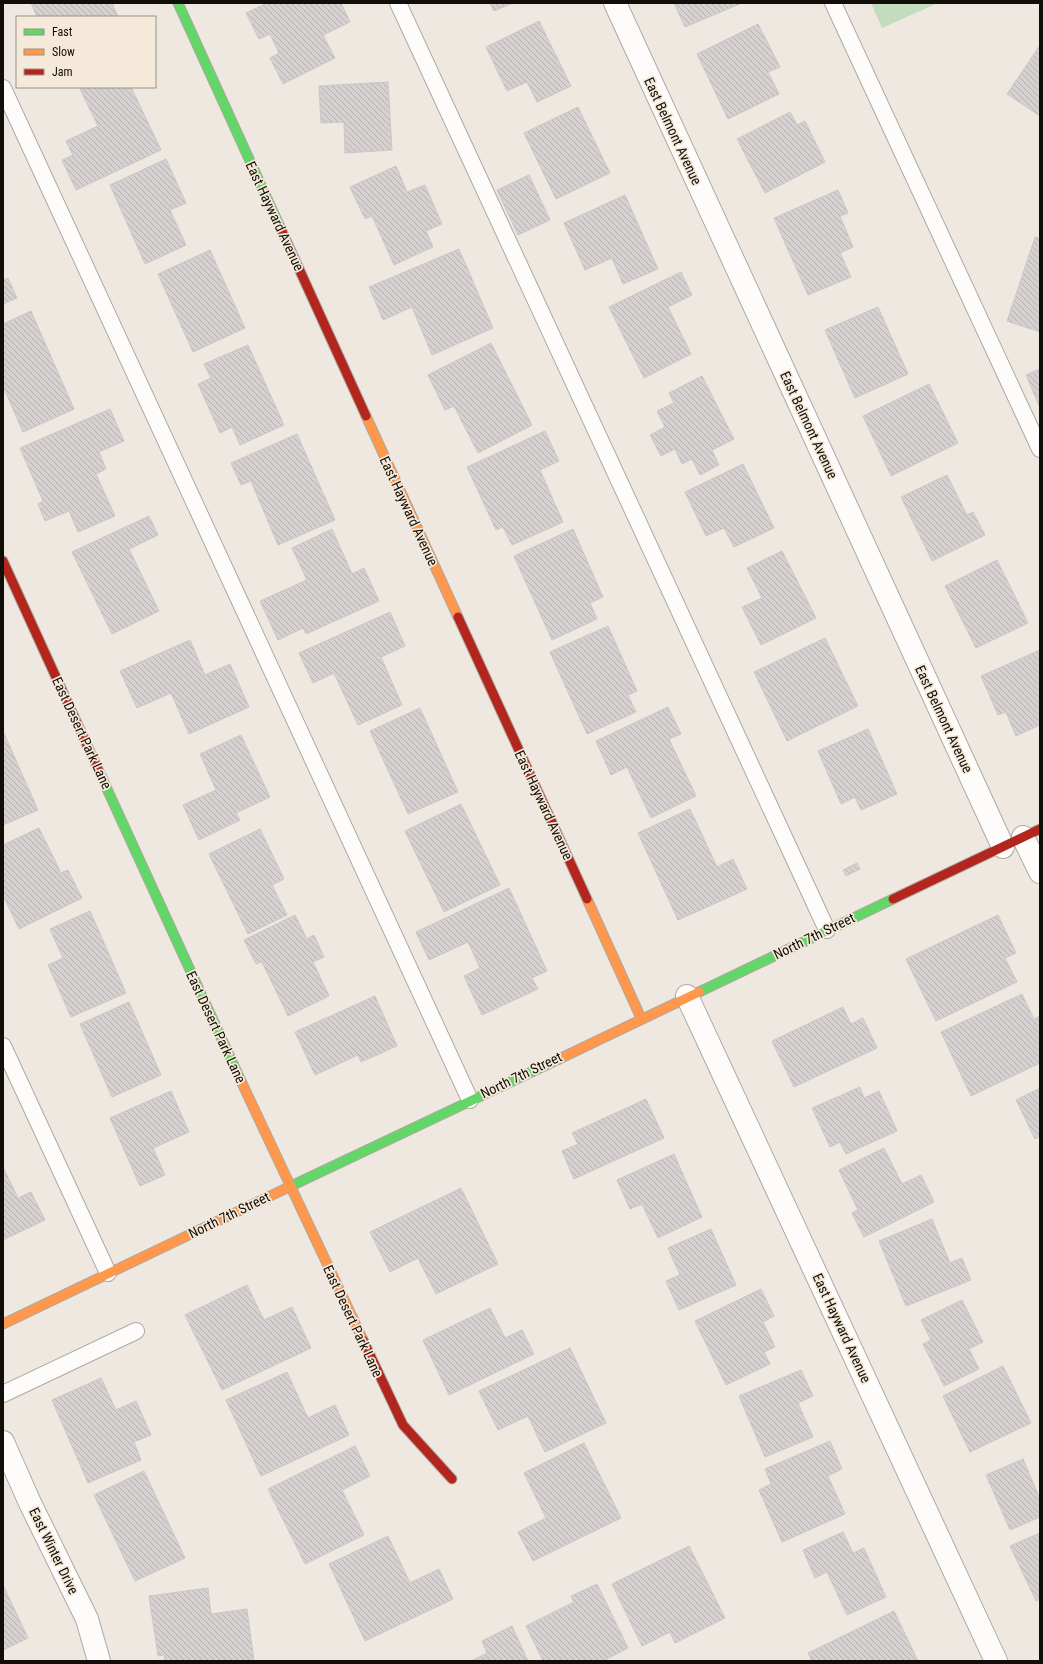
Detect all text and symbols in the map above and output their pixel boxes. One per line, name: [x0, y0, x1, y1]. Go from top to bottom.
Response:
legend: [16, 16, 156, 88]
text: Fast: [52, 25, 73, 39]
text: Slow: [52, 45, 75, 59]
text: Jam: [52, 65, 73, 79]
street label: East Belmont Avenue: [641, 75, 705, 188]
street label: East Hayward Avenue: [243, 159, 308, 274]
street label: East Belmont Avenue: [777, 369, 841, 482]
street label: East Hayward Avenue: [377, 454, 442, 569]
street label: East Belmont Avenue: [912, 663, 976, 776]
street label: East Desert Park Lane: [49, 674, 115, 792]
street label: East Hayward Avenue: [512, 748, 577, 863]
street label: North 7th Street: [771, 909, 857, 963]
street label: East Desert Park Lane: [183, 968, 249, 1086]
street label: North 7th Street: [478, 1048, 564, 1102]
street label: North 7th Street: [186, 1188, 272, 1242]
street label: East Desert Park Lane: [320, 1262, 386, 1380]
street label: East Hayward Avenue: [810, 1271, 875, 1386]
street label: East Winter Drive: [26, 1505, 82, 1597]

